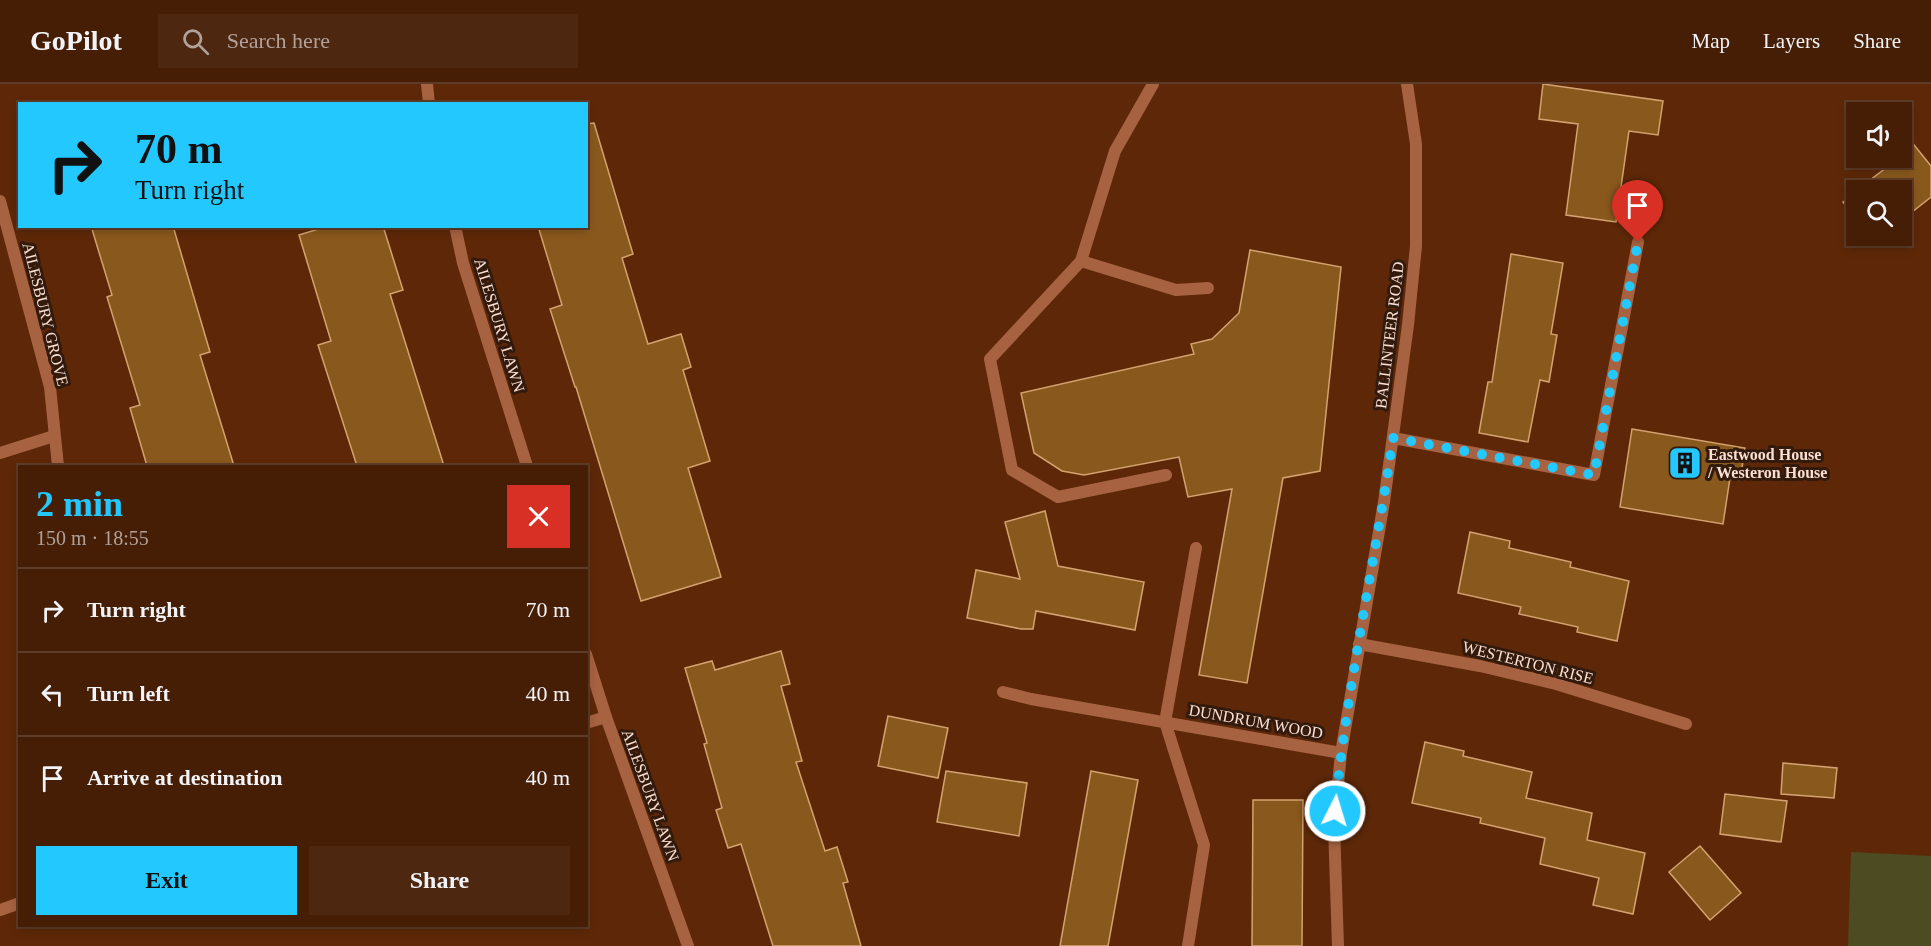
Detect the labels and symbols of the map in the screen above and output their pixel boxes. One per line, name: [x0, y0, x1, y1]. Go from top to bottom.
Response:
pin: [1612, 180, 1663, 242]
street label: AILESBURY GROVE: [19, 241, 72, 388]
street label: AILESBURY LAWN: [471, 256, 528, 395]
street label: BALLINTEER ROAD: [1372, 261, 1407, 410]
building icon: Eastwood House / Westeron House: [1667, 445, 1703, 481]
place label: Eastwood House / Westeron House: [1707, 446, 1827, 481]
street label: WESTERTON RISE: [1461, 638, 1595, 687]
street label: DUNDRUM WOOD: [1187, 701, 1324, 742]
street label: AILESBURY LAWN: [619, 727, 682, 864]
position arrow: [1303, 779, 1367, 843]

